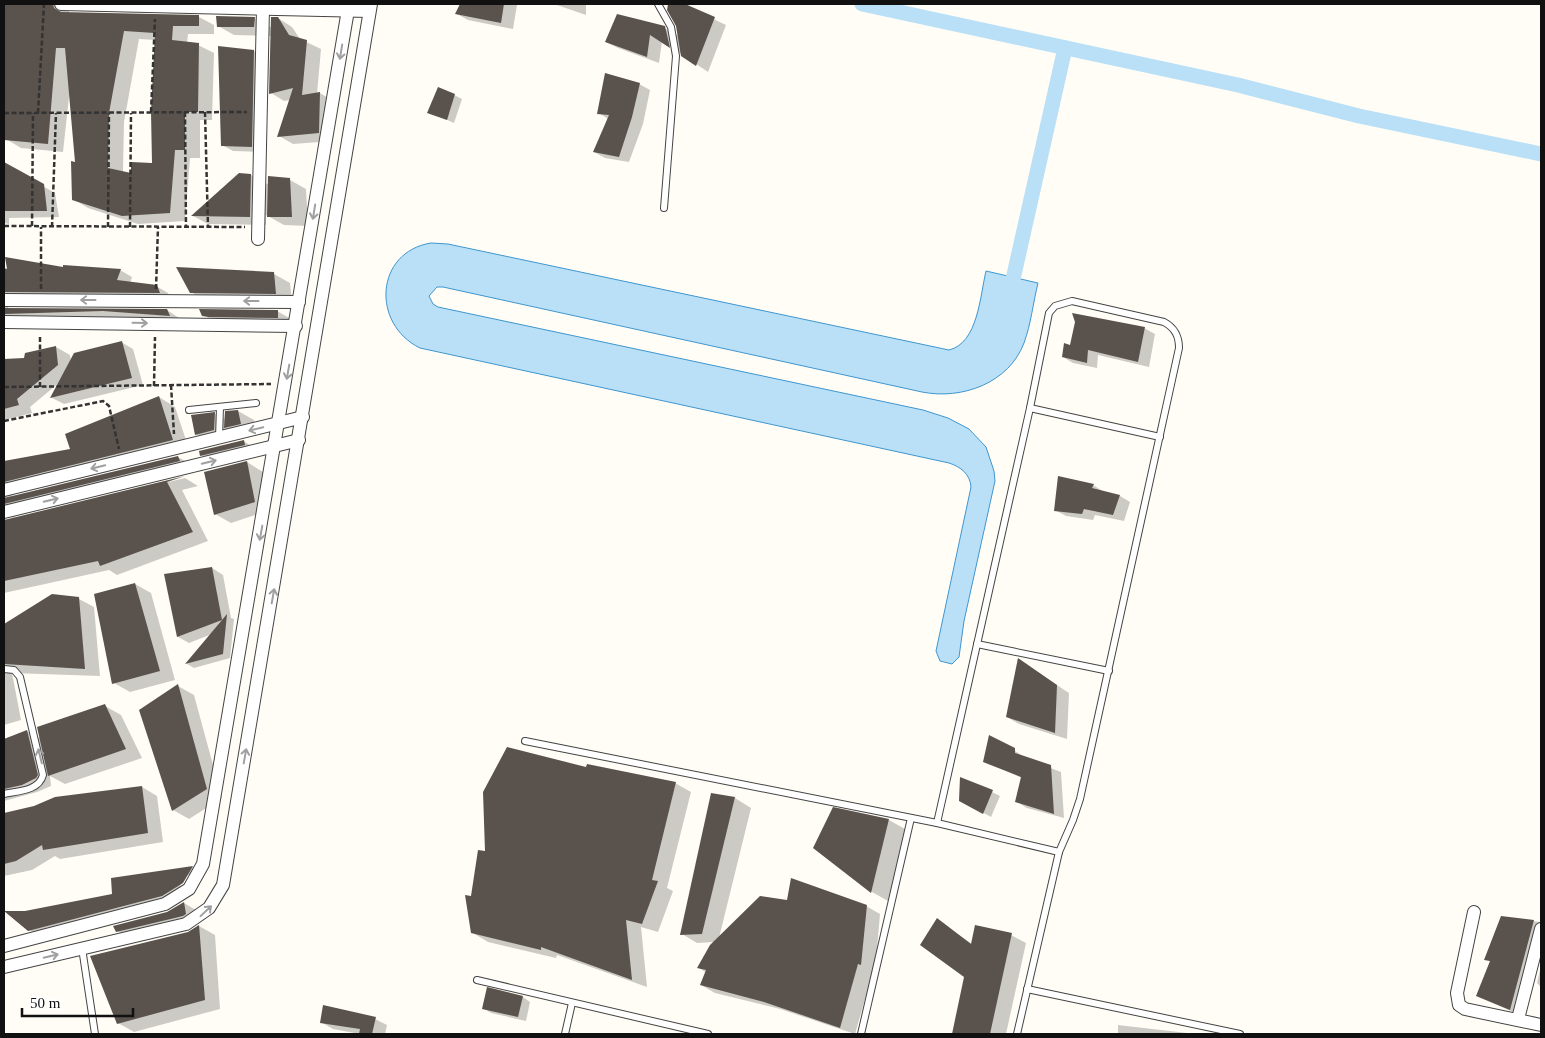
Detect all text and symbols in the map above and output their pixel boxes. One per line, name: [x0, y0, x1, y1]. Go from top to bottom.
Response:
one-way arrow: [336, 43, 346, 59]
one-way arrow: [309, 204, 319, 220]
one-way arrow: [80, 295, 96, 305]
one-way arrow: [243, 296, 259, 306]
one-way arrow: [132, 319, 148, 328]
one-way arrow: [282, 364, 292, 380]
one-way arrow: [248, 425, 264, 434]
one-way arrow: [201, 457, 217, 466]
one-way arrow: [90, 463, 106, 472]
one-way arrow: [43, 495, 59, 504]
one-way arrow: [255, 524, 265, 540]
one-way arrow: [268, 588, 278, 604]
one-way arrow: [241, 748, 251, 764]
one-way arrow: [34, 749, 44, 765]
one-way arrow: [199, 905, 212, 917]
one-way arrow: [43, 950, 59, 960]
scale bar: [22, 986, 134, 1018]
text: 50 m: [30, 995, 61, 1011]

